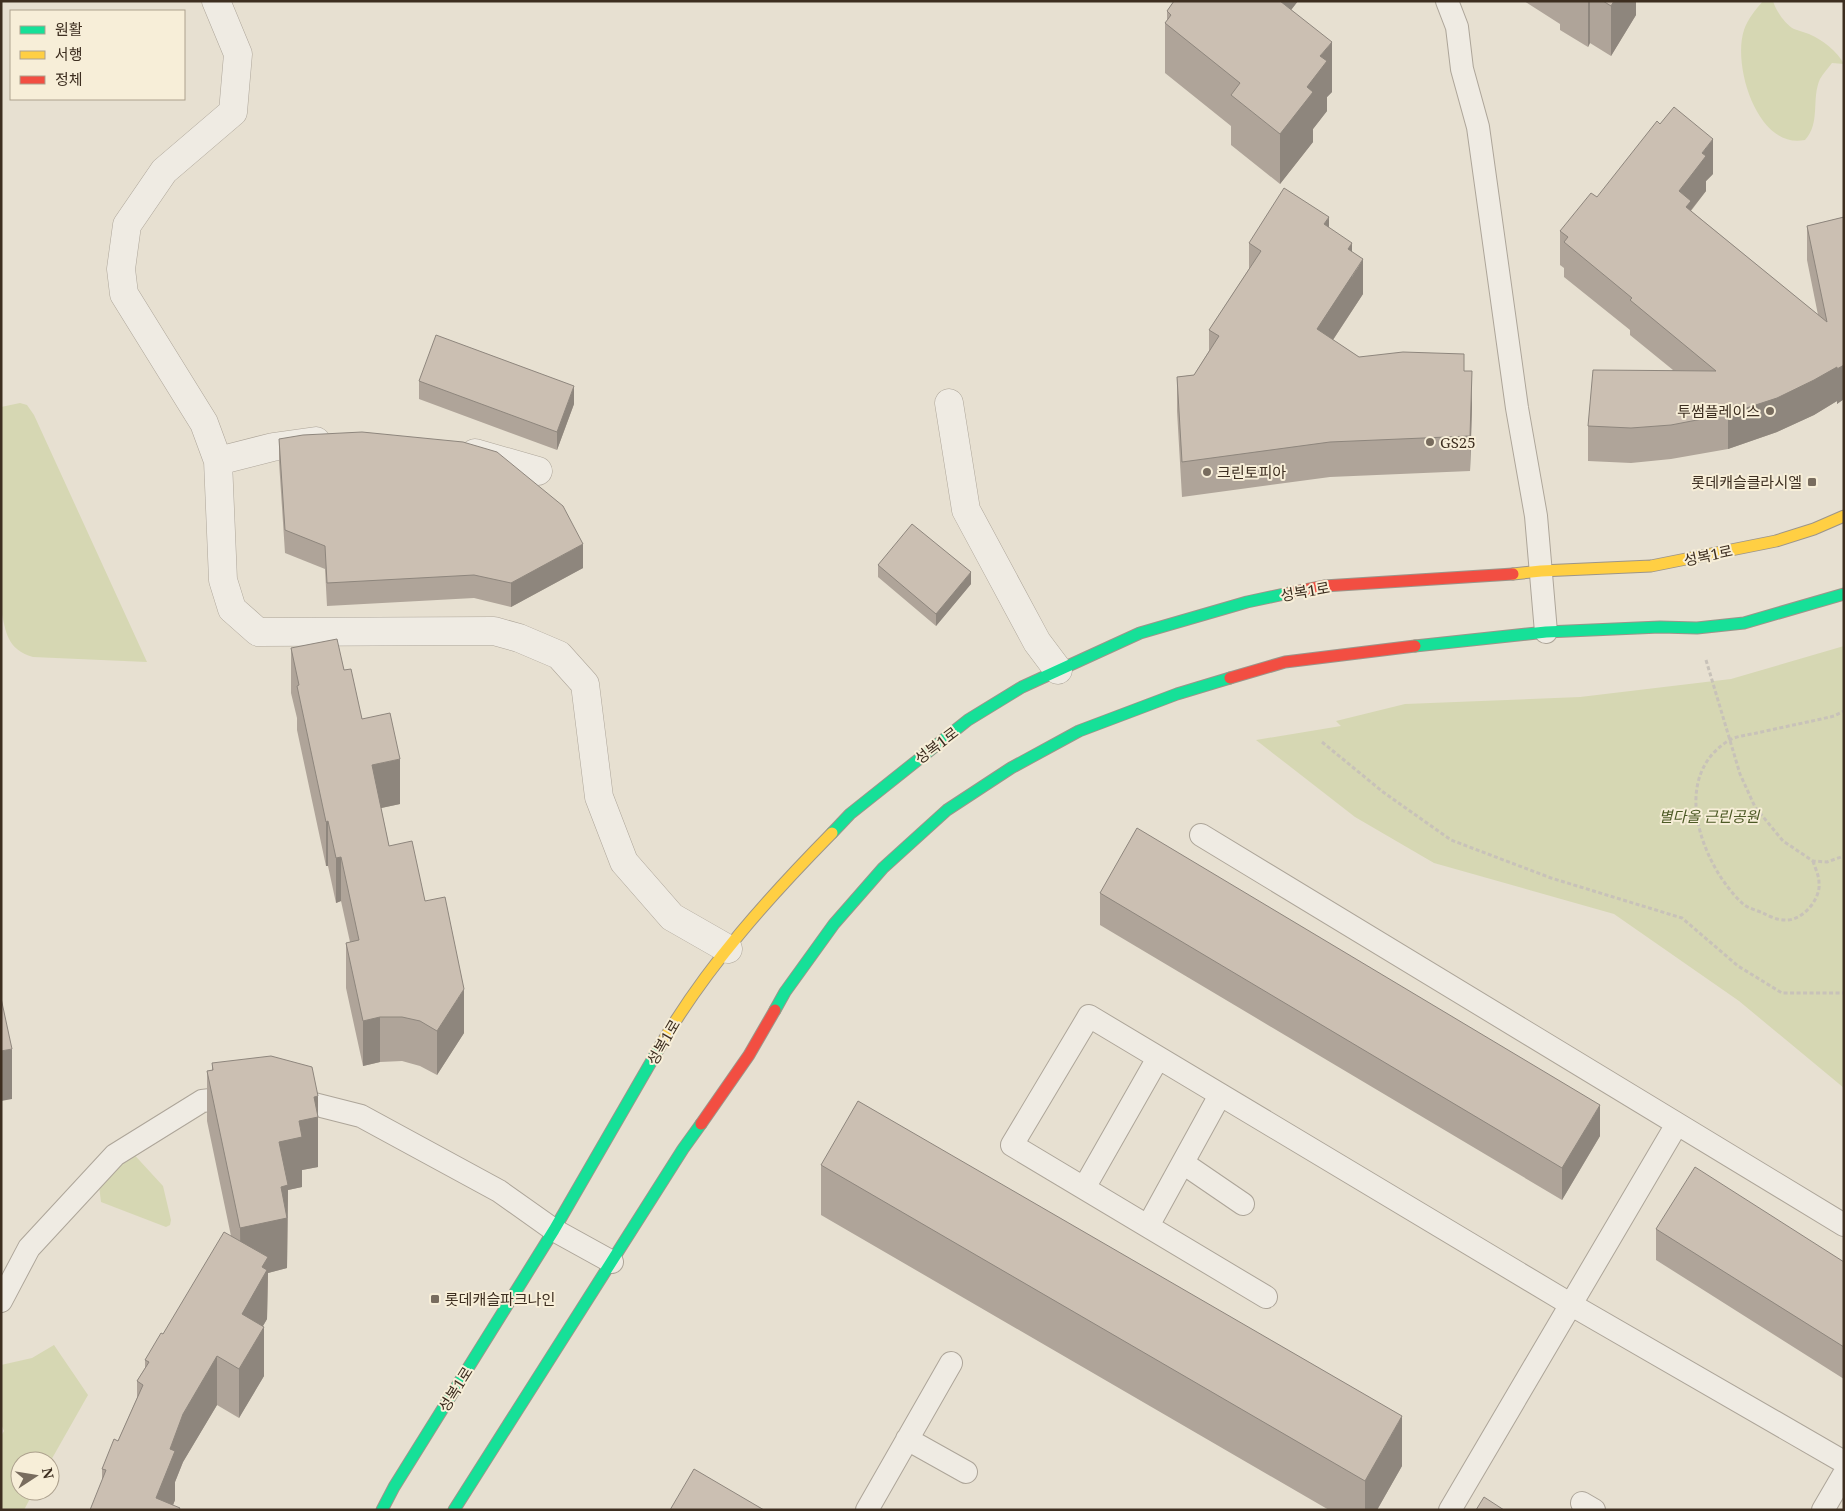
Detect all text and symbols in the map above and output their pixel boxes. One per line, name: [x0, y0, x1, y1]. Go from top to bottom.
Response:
legend: [10, 10, 185, 100]
text: 원활: [55, 19, 83, 39]
text: 서행: [55, 44, 83, 64]
text: 정체: [55, 69, 83, 89]
place label: 투썸플레이스: [1677, 401, 1760, 421]
marker: 투썸플레이스: [1764, 405, 1776, 417]
place label: GS25: [1440, 432, 1476, 452]
marker: GS25: [1424, 436, 1436, 448]
place label: 크린토피아: [1217, 462, 1286, 482]
marker: 크린토피아: [1201, 466, 1213, 478]
place label: 롯데캐슬클라시엘: [1692, 472, 1802, 492]
marker: 롯데캐슬클라시엘: [1806, 476, 1818, 488]
street label: 성복1로: [1682, 540, 1734, 570]
street label: 성복1로: [1279, 577, 1331, 605]
street label: 성복1로: [910, 722, 962, 768]
park label: 별다올 근린공원: [1659, 806, 1760, 826]
street label: 성복1로: [642, 1015, 684, 1069]
place label: 롯데캐슬파크나인: [445, 1289, 555, 1309]
marker: 롯데캐슬파크나인: [429, 1293, 441, 1305]
street label: 성복1로: [433, 1363, 477, 1415]
north arrow: [10, 1451, 60, 1501]
text: N: [38, 1466, 59, 1481]

